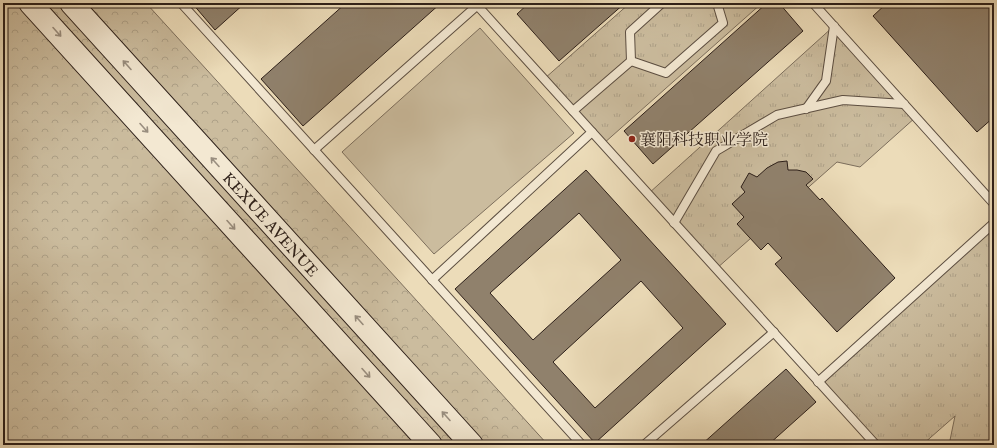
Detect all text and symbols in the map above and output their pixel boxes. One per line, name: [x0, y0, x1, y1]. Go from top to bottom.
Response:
one-way arrow: [52, 27, 61, 37]
one-way arrow: [123, 60, 132, 70]
one-way arrow: [139, 123, 149, 133]
place label: 襄阳科技职业学院: [640, 131, 768, 151]
marker: 襄阳科技职业学院: [627, 134, 637, 144]
one-way arrow: [210, 156, 219, 167]
street label: KEXUE AVENUE: [217, 169, 322, 282]
one-way arrow: [227, 219, 236, 230]
one-way arrow: [354, 315, 363, 325]
one-way arrow: [361, 368, 370, 378]
one-way arrow: [441, 411, 451, 421]

